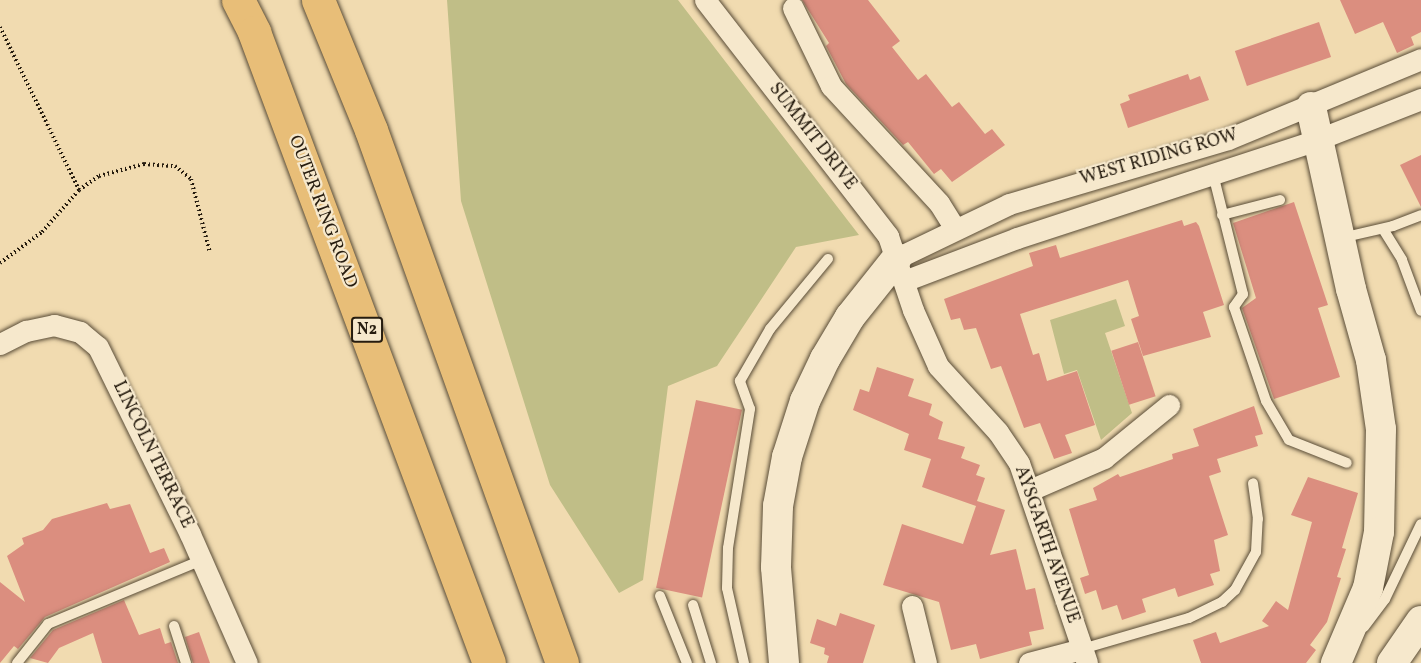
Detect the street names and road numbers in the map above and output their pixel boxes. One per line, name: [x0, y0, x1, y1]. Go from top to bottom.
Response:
street label: SUMMIT DRIVE: [763, 79, 861, 195]
street label: WEST RIDING ROW: [1077, 125, 1241, 191]
street label: OUTER RING ROAD: [283, 133, 361, 291]
road number: N2: [350, 317, 384, 343]
street label: LINCOLN TERRACE: [107, 378, 197, 532]
street label: AYSGARTH AVENUE: [1009, 463, 1083, 627]

